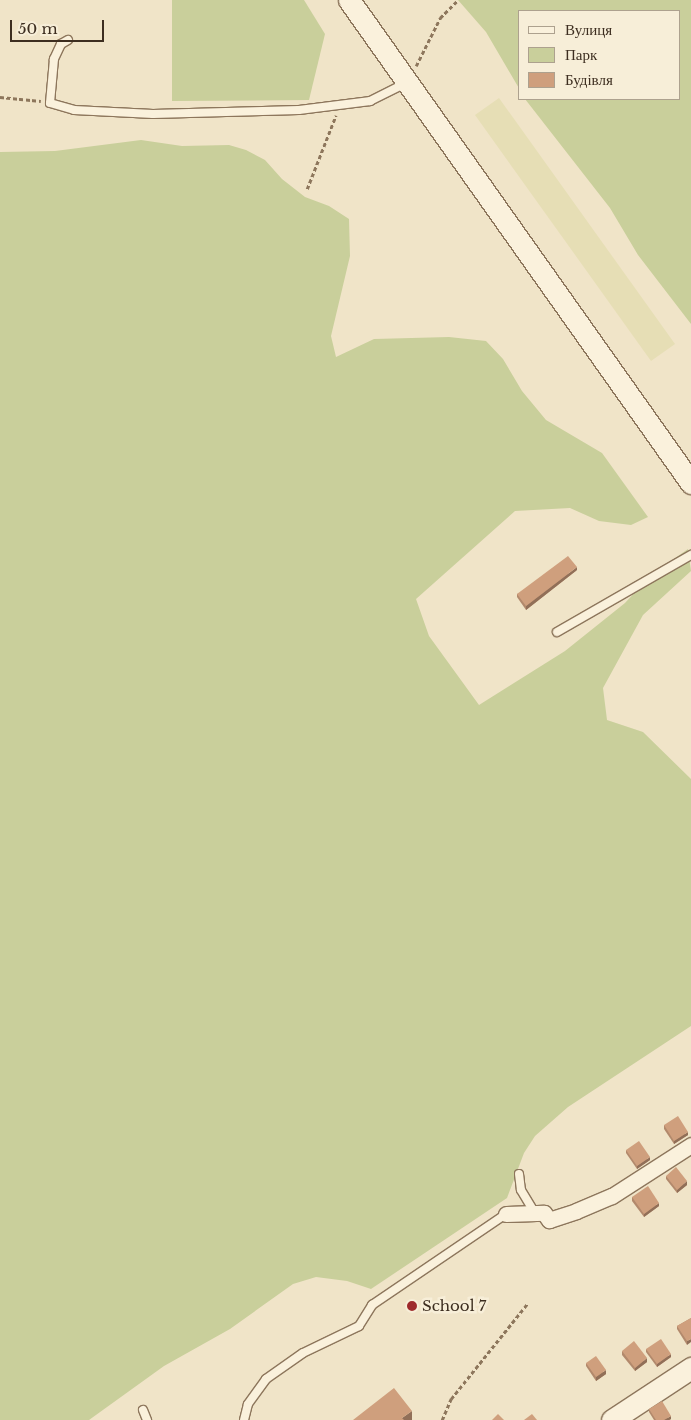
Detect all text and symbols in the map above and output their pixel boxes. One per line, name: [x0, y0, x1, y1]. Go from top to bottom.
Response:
scale bar: [12, 10, 106, 42]
legend: [518, 10, 681, 100]
text: 50 m: [18, 19, 58, 38]
text: Вулиця: [565, 20, 612, 39]
text: Парк: [565, 45, 597, 64]
text: Будівля: [565, 70, 613, 89]
place label: School 7: [422, 1297, 486, 1315]
marker: School 7: [406, 1300, 418, 1312]

